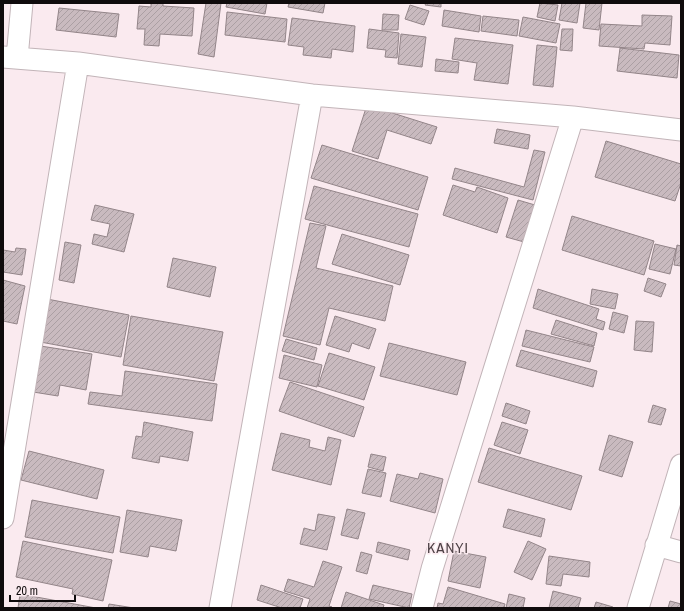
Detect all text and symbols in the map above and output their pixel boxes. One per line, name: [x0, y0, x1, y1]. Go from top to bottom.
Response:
district label: KANYI: [427, 537, 469, 558]
scale bar: [10, 577, 75, 603]
text: 20 m: [16, 583, 38, 599]

